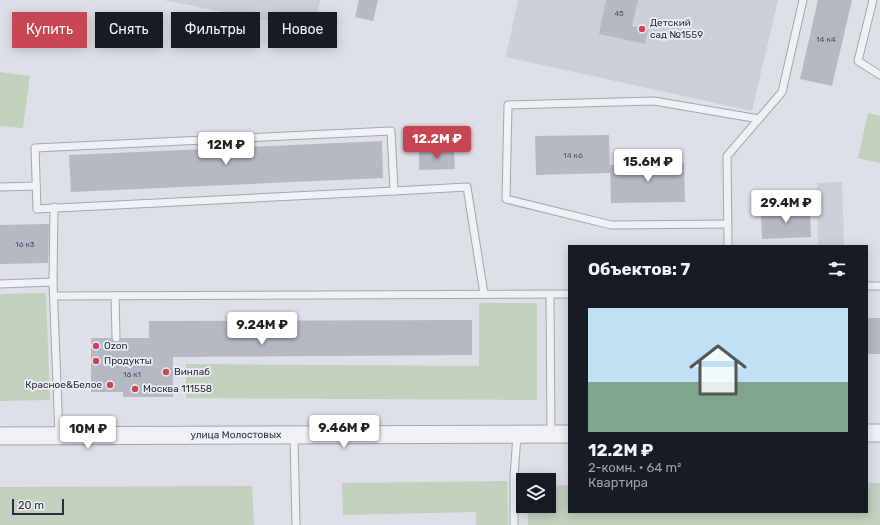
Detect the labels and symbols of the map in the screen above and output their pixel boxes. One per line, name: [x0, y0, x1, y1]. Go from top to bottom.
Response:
house number: 45: [614, 9, 624, 18]
place label: Детский сад №1559: [650, 17, 703, 41]
marker: Детский сад №1559: [637, 24, 647, 34]
house number: 14 к4: [816, 35, 836, 44]
pin: 12.2M ₽: [400, 126, 474, 160]
pin: 12M ₽: [198, 132, 254, 166]
pin: 15.6M ₽: [611, 149, 685, 183]
house number: 14 к6: [563, 151, 583, 160]
pin: 29.4M ₽: [749, 190, 823, 224]
house number: 16 к3: [15, 240, 35, 249]
pin: 9.24M ₽: [225, 312, 299, 346]
place label: Ozon: [104, 340, 128, 352]
marker: Ozon: [91, 341, 101, 351]
place label: Продукты: [104, 355, 152, 367]
marker: Продукты: [91, 356, 101, 366]
place label: Винлаб: [174, 366, 210, 378]
marker: Винлаб: [161, 367, 171, 377]
house number: 16 к1: [123, 370, 141, 379]
place label: Красное&Белое: [25, 379, 102, 391]
marker: Красное&Белое: [105, 380, 115, 390]
place label: Москва 111558: [143, 383, 212, 395]
marker: Москва 111558: [130, 384, 140, 394]
pin: 9.46M ₽: [307, 415, 381, 449]
pin: 10M ₽: [60, 416, 116, 450]
street label: улица Молостовых: [191, 429, 282, 441]
scale bar: [12, 497, 64, 516]

